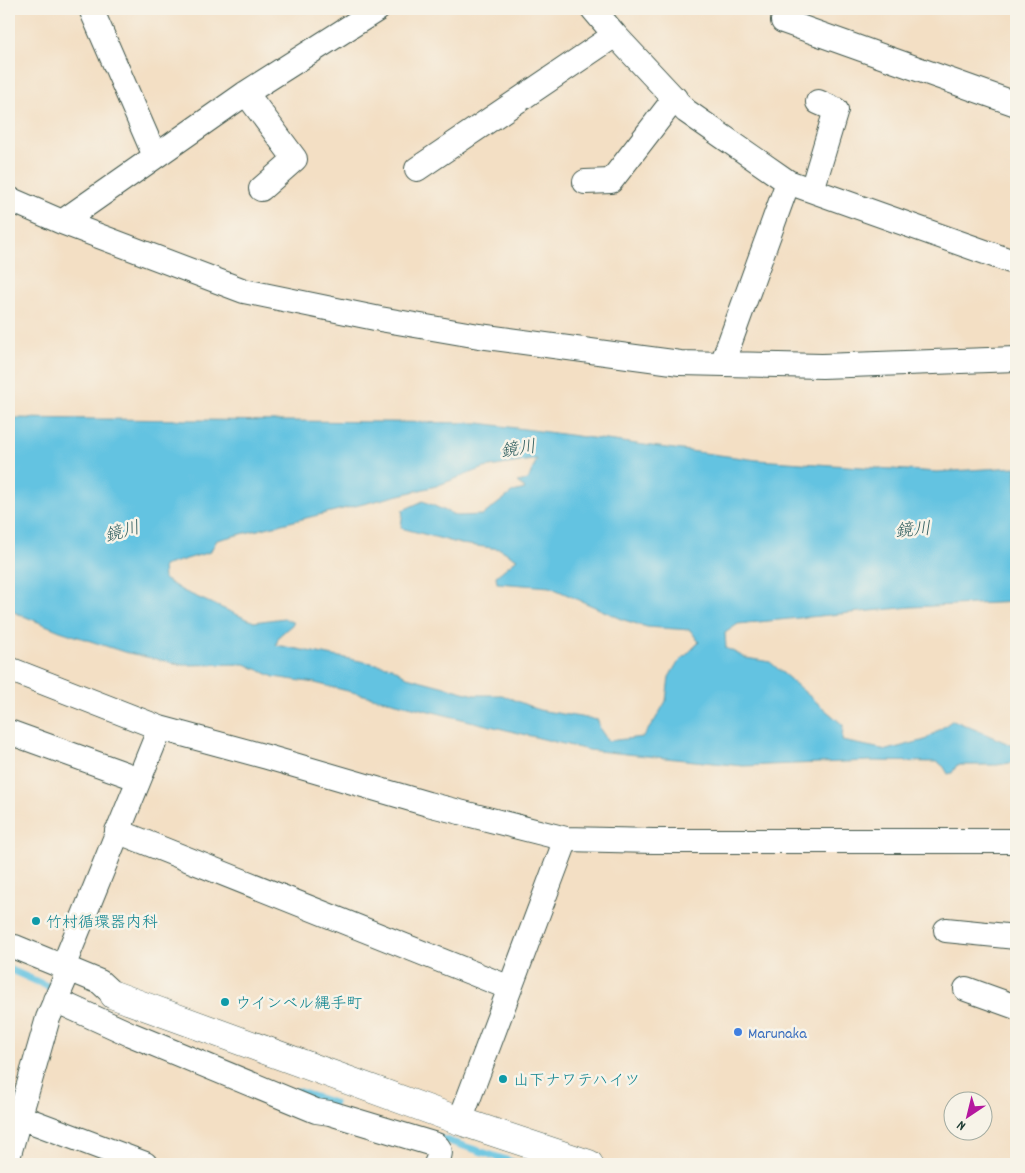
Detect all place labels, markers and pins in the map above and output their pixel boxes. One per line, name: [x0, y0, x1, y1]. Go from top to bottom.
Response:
place label: 竹村循環器内科: [46, 912, 158, 935]
marker: 竹村循環器内科: [30, 915, 42, 927]
place label: ウインベル縄手町: [235, 993, 362, 1016]
marker: ウインベル縄手町: [219, 996, 231, 1008]
place label: Marunaka: [748, 1023, 807, 1046]
marker: Marunaka: [732, 1026, 744, 1038]
place label: 山下ナワテハイツ: [513, 1070, 640, 1093]
marker: 山下ナワテハイツ: [497, 1073, 509, 1085]

